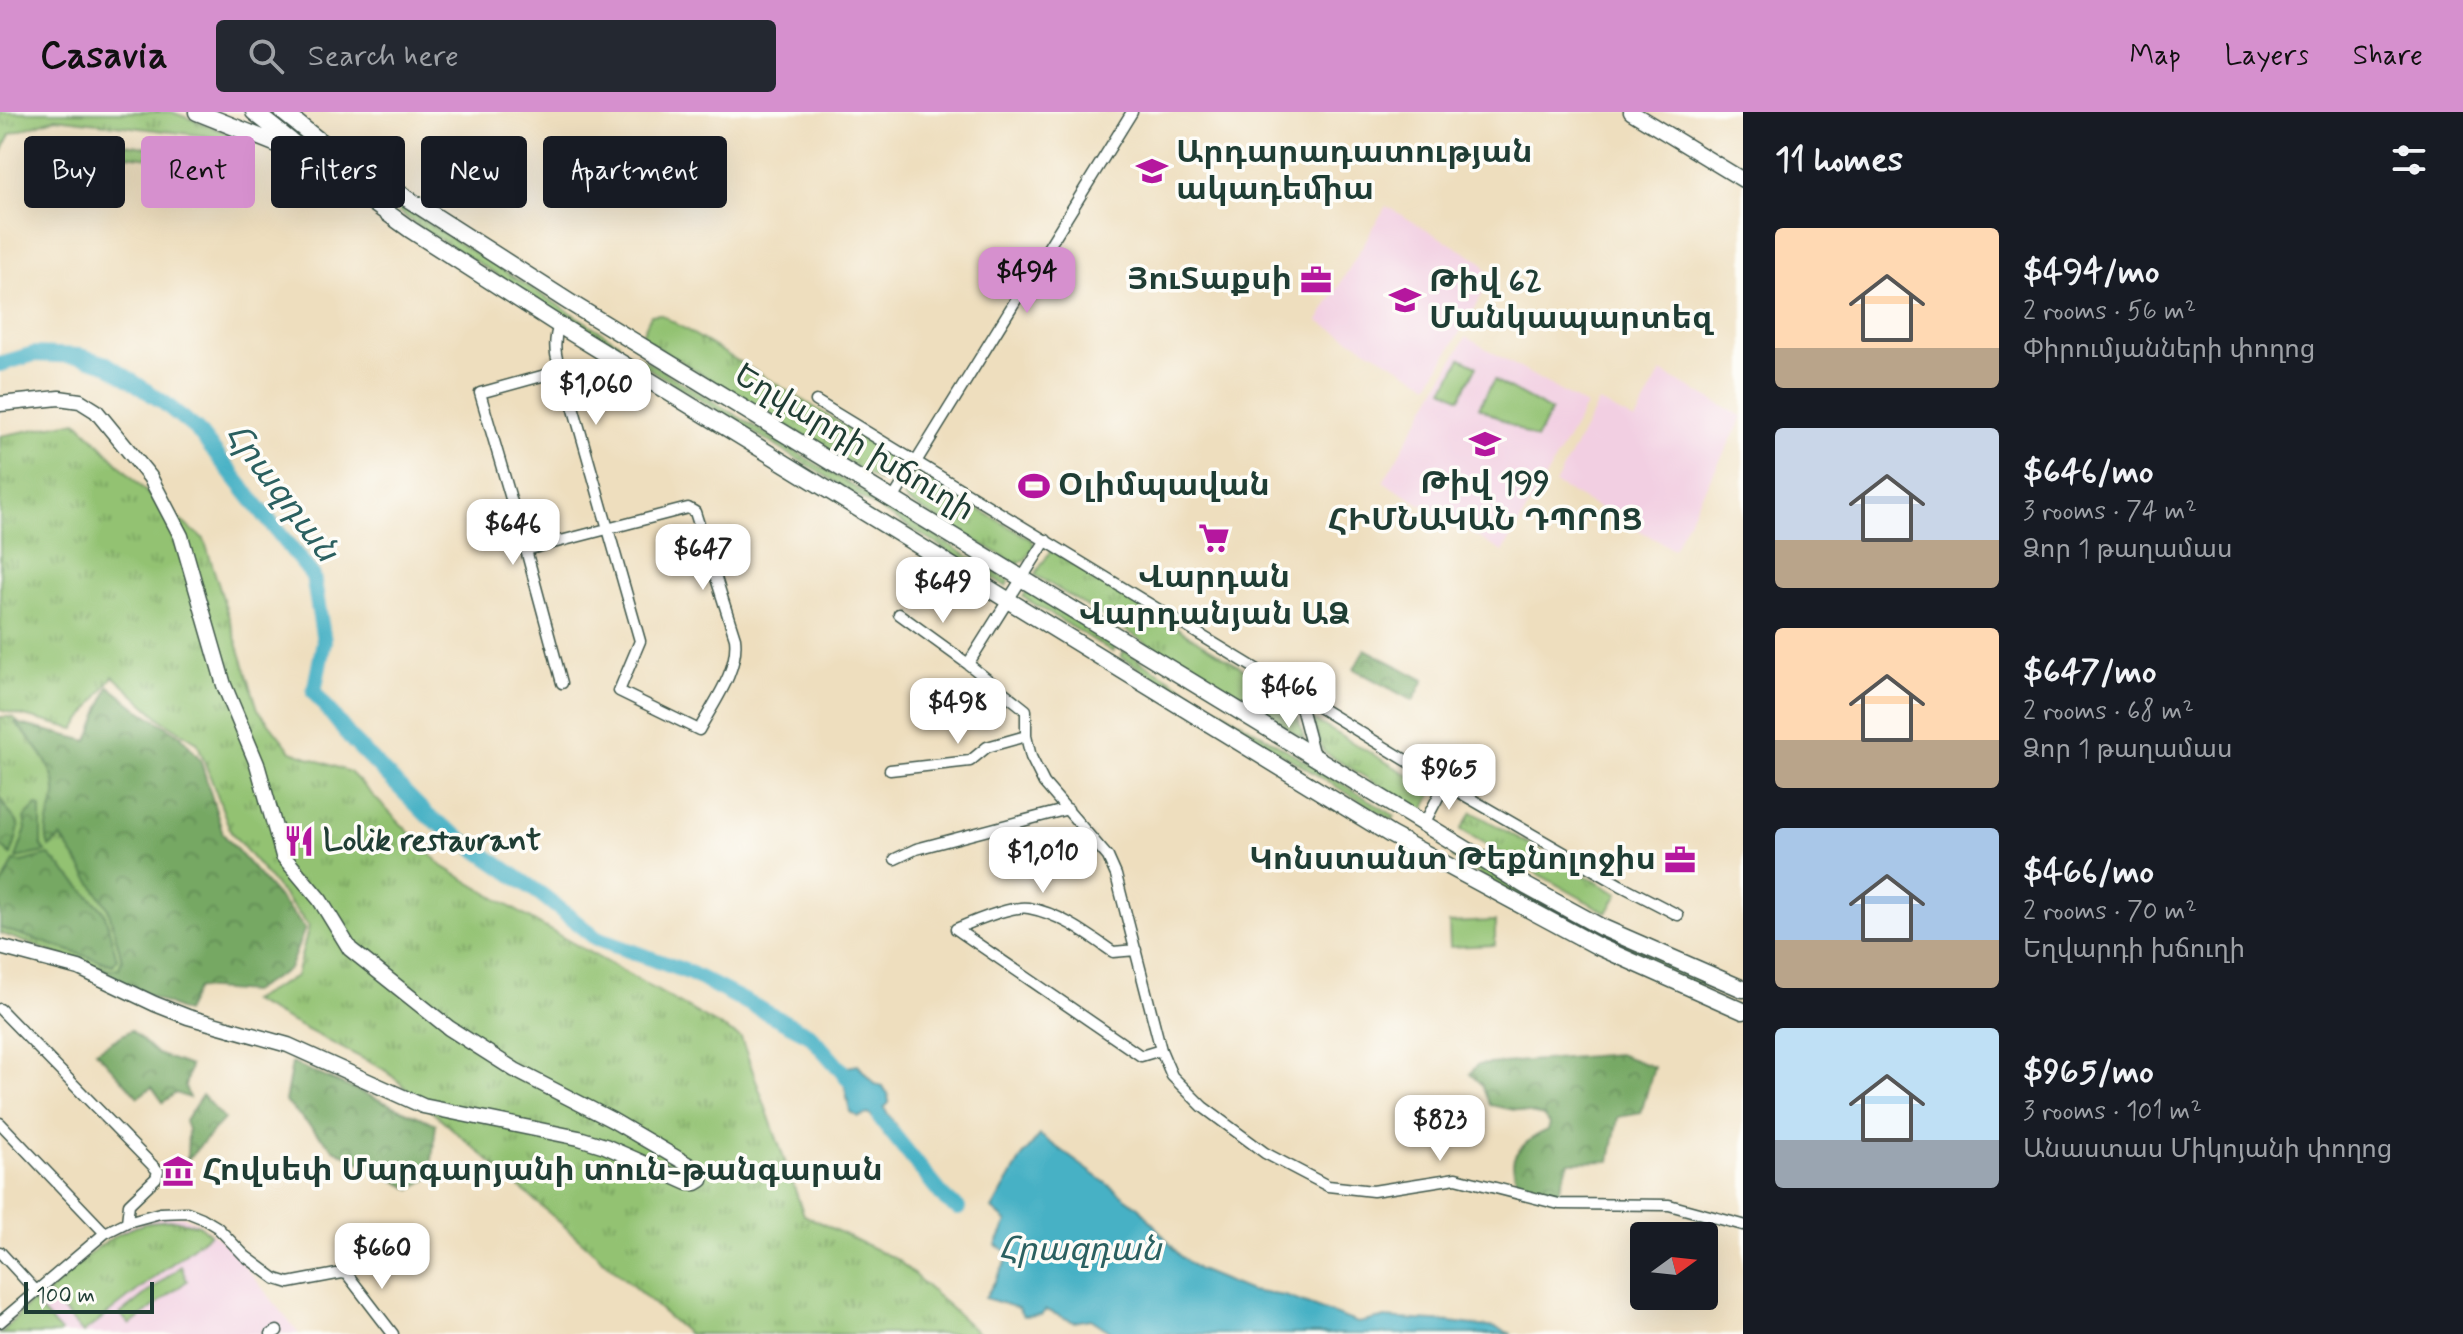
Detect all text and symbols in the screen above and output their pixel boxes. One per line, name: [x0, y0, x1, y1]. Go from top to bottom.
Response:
search box: [216, 20, 776, 92]
text: Casavia: [40, 32, 168, 81]
icon: search: [244, 34, 288, 78]
text: Search here: [308, 37, 459, 76]
text: Map: [2130, 38, 2181, 75]
text: Layers: [2225, 38, 2309, 75]
text: Share: [2353, 38, 2423, 75]
place label: Արդարադատության ակադեմիա: [1176, 132, 1533, 211]
chip: Buy: [24, 136, 125, 208]
chip: Rent: [141, 136, 255, 208]
chip: Filters: [271, 136, 405, 208]
chip: New: [421, 136, 527, 208]
chip: Apartment: [543, 136, 727, 208]
text: 11 homes: [1775, 138, 1903, 183]
icon: filters: [2387, 138, 2431, 182]
school or university icon: Արդարադատության ակադեմիա: [1135, 154, 1169, 188]
pin: $494: [980, 247, 1074, 315]
text: $494/mo: [2023, 250, 2160, 295]
text: $494: [996, 256, 1058, 290]
place label: ՅուՏաքսի: [1128, 259, 1292, 301]
icon: home: [1839, 260, 1935, 356]
place label: Թիվ 62 Մանկապարտեզ: [1429, 261, 1714, 340]
office icon: ՅուՏաքսի: [1299, 263, 1333, 297]
school or university icon: Թիվ 62 Մանկապարտեզ: [1388, 283, 1422, 317]
text: 2 rooms · 56 m²: [2023, 295, 2196, 329]
text: Փիրումյանների փողոց: [2023, 333, 2315, 367]
street label: Եղվարդի խճուղի: [726, 355, 982, 531]
pin: $1,060: [531, 359, 661, 427]
text: $1,060: [559, 368, 633, 402]
water label: Հրազդան: [214, 414, 349, 573]
school or university icon: Թիվ 199 ՀԻՄՆԱԿԱՆ ԴՊՐՈՑ: [1468, 427, 1502, 461]
text: $646/mo: [2023, 450, 2154, 495]
icon: home: [1839, 460, 1935, 556]
place label: Թիվ 199 ՀԻՄՆԱԿԱՆ ԴՊՐՈՑ: [1327, 463, 1643, 542]
place label: Օլիմպավան: [1058, 465, 1270, 507]
sports icon: Օլիմպավան: [1017, 469, 1051, 503]
text: 3 rooms · 74 m²: [2023, 495, 2197, 529]
pin: $646: [466, 499, 560, 567]
text: $646: [485, 508, 541, 542]
supermarket icon: Վարդան Վարդանյան ԱՁ: [1197, 521, 1231, 555]
pin: $647: [656, 524, 750, 592]
text: $647: [674, 533, 732, 567]
text: Ձոր 1 թաղամաս: [2023, 533, 2232, 567]
pin: $649: [896, 557, 990, 625]
place label: Վարդան Վարդանյան ԱՁ: [1078, 557, 1350, 636]
text: $649: [914, 566, 972, 600]
text: $647/mo: [2023, 650, 2156, 695]
icon: home: [1839, 660, 1935, 756]
pin: $466: [1242, 662, 1336, 730]
text: $466: [1260, 671, 1318, 705]
pin: $498: [911, 678, 1005, 746]
text: $498: [928, 687, 988, 721]
text: 2 rooms · 68 m²: [2023, 695, 2194, 729]
text: Ձոր 1 թաղամաս: [2023, 733, 2232, 767]
pin: $965: [1402, 744, 1496, 812]
text: $965: [1421, 753, 1477, 787]
place label: Lolik restaurant: [323, 820, 541, 862]
restaurant icon: Lolik restaurant: [282, 824, 316, 858]
pin: $1,010: [978, 827, 1108, 895]
text: $1,010: [1007, 836, 1079, 870]
place label: Կոնստանտ Թեքնոլոջիս: [1249, 839, 1656, 881]
office icon: Կոնստանտ Թեքնոլոջիս: [1663, 843, 1697, 877]
text: $466/mo: [2023, 850, 2154, 895]
icon: home: [1839, 860, 1935, 956]
text: 2 rooms · 70 m²: [2023, 895, 2197, 929]
text: Եղվարդի խճուղի: [2023, 933, 2245, 967]
text: $965/mo: [2023, 1050, 2154, 1095]
icon: home: [1839, 1060, 1935, 1156]
pin: $823: [1393, 1095, 1487, 1163]
text: 3 rooms · 101 m²: [2023, 1095, 2202, 1129]
text: $823: [1413, 1104, 1467, 1138]
text: Անաստաս Միկոյանի փողոց: [2023, 1133, 2392, 1167]
place label: Հովսեփ Մարգարյանի տուն-թանգարան: [202, 1150, 883, 1192]
museum icon: Հովսեփ Մարգարյանի տուն-թանգարան: [161, 1154, 195, 1188]
north arrow: [1630, 1222, 1718, 1310]
map controls: [1630, 1222, 1718, 1310]
pin: $660: [335, 1223, 429, 1291]
water label: Հրազդան: [999, 1228, 1163, 1273]
text: $660: [353, 1232, 411, 1266]
scale bar: [24, 1278, 154, 1314]
text: 100 m: [36, 1282, 95, 1310]

